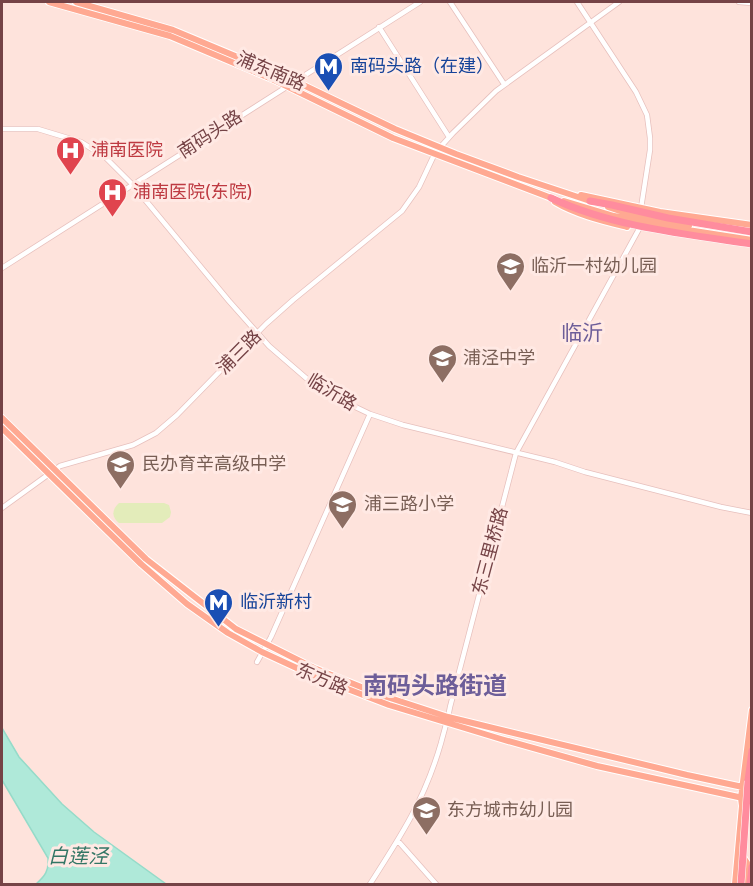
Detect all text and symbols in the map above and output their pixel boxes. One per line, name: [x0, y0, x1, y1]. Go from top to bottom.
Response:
street label: 浦东南路: [234, 47, 308, 95]
metro station icon: 南码头路（在建）: [313, 50, 345, 92]
place label: 南码头路（在建）: [350, 55, 494, 77]
street label: 南码头路: [174, 105, 246, 163]
hospital icon: 浦南医院: [54, 134, 86, 176]
place label: 浦南医院: [91, 139, 163, 161]
hospital icon: 浦南医院(东院): [96, 176, 128, 218]
place label: 浦南医院(东院): [133, 181, 252, 203]
school or university icon: 临沂一村幼儿园: [494, 250, 526, 292]
place label: 临沂一村幼儿园: [531, 255, 657, 277]
district label: 临沂: [561, 320, 603, 345]
street label: 浦三路: [212, 325, 266, 379]
school or university icon: 浦泾中学: [426, 342, 458, 384]
place label: 浦泾中学: [463, 347, 535, 369]
street label: 临沂路: [303, 369, 361, 415]
school or university icon: 民办育辛高级中学: [105, 448, 137, 490]
place label: 民办育辛高级中学: [142, 453, 286, 475]
school or university icon: 浦三路小学: [327, 488, 359, 530]
place label: 浦三路小学: [364, 493, 454, 515]
street label: 东三里桥路: [468, 505, 512, 597]
metro station icon: 临沂新村: [203, 586, 235, 628]
place label: 临沂新村: [240, 591, 312, 613]
street label: 东方路: [293, 658, 351, 700]
district label: 南码头路街道: [363, 671, 507, 700]
school or university icon: 东方城市幼儿园: [410, 794, 442, 836]
place label: 东方城市幼儿园: [447, 799, 573, 821]
water label: 白莲泾: [48, 844, 110, 868]

